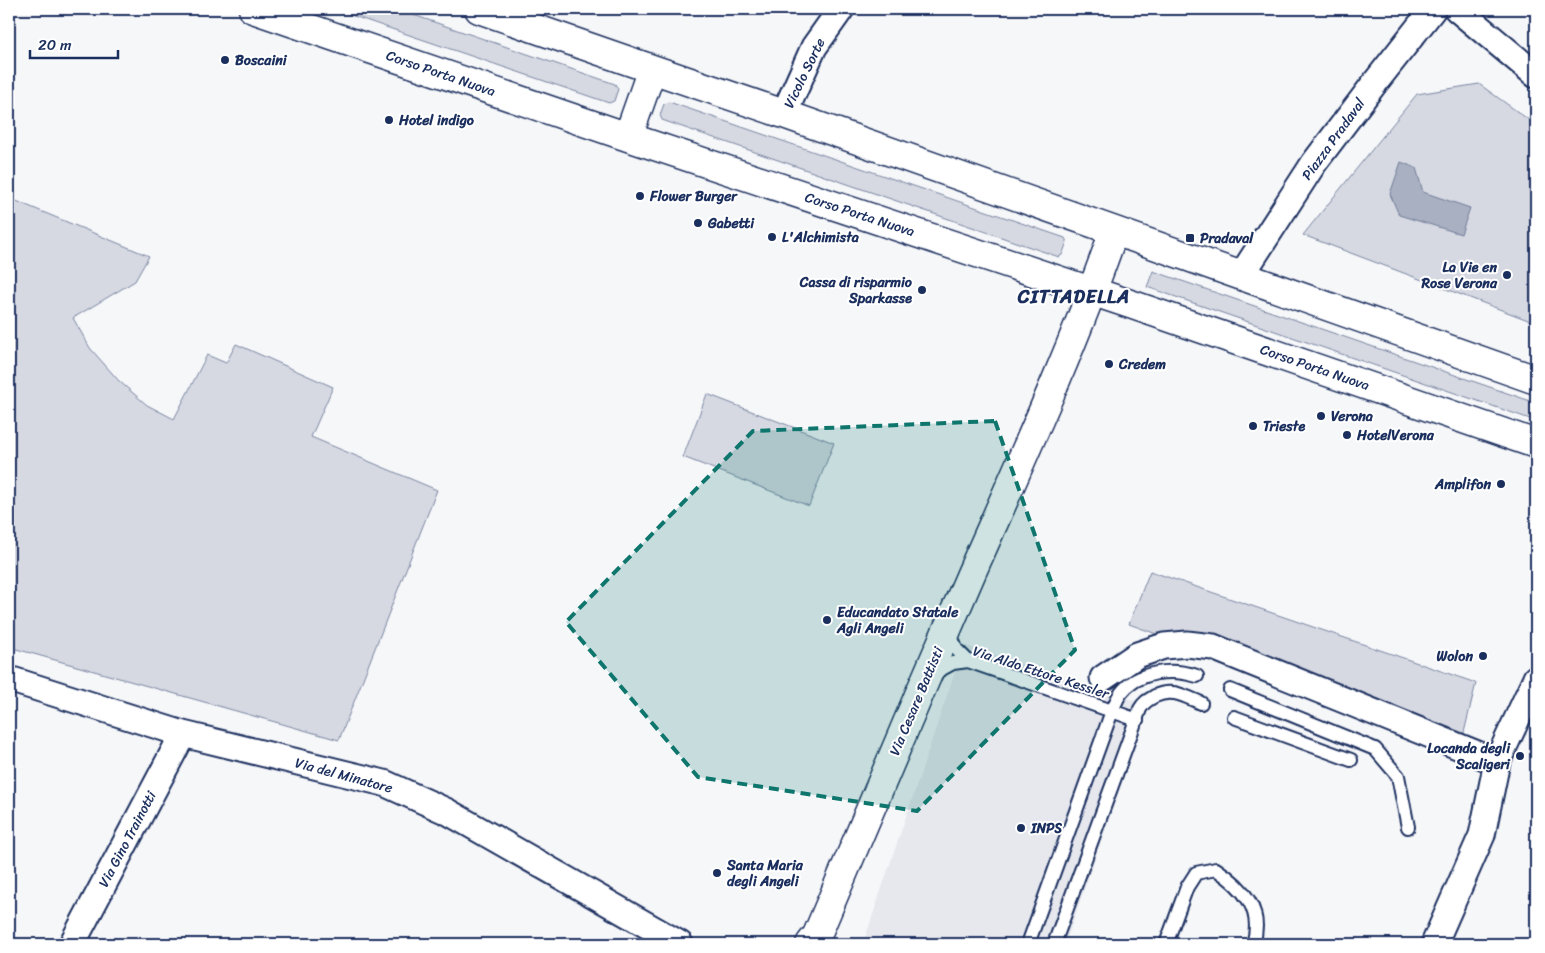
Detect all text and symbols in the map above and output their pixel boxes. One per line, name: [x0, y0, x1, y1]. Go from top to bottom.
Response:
scale bar: [30, 28, 118, 60]
text: 20 m: [38, 32, 72, 58]
street label: Vicolo Sorte: [777, 34, 832, 113]
street label: Corso Porta Nuova: [383, 43, 499, 104]
place label: Boscaini: [235, 48, 288, 73]
marker: Boscaini: [219, 54, 231, 66]
street label: Piazza Pradaval: [1295, 92, 1372, 186]
place label: Hotel indigo: [398, 108, 475, 133]
marker: Hotel indigo: [383, 114, 395, 126]
place label: Flower Burger: [649, 184, 738, 209]
street label: Corso Porta Nuova: [802, 185, 918, 244]
marker: Flower Burger: [634, 190, 646, 202]
place label: Gabetti: [707, 211, 755, 236]
marker: Gabetti: [692, 217, 704, 229]
place label: L'Alchimista: [782, 225, 860, 250]
place label: Pradaval: [1200, 226, 1254, 251]
marker: L'Alchimista: [766, 231, 778, 243]
marker: Pradaval: [1184, 232, 1196, 244]
place label: La Vie en Rose Verona: [1421, 255, 1498, 296]
marker: La Vie en Rose Verona: [1501, 269, 1513, 281]
place label: Cassa di risparmio Sparkasse: [799, 270, 913, 311]
district label: CITTADELLA: [1017, 280, 1130, 313]
marker: Cassa di risparmio Sparkasse: [916, 284, 928, 296]
street label: Corso Porta Nuova: [1257, 337, 1373, 398]
place label: Credem: [1118, 352, 1166, 377]
marker: Credem: [1103, 358, 1115, 370]
place label: Verona: [1331, 404, 1374, 429]
marker: Verona: [1315, 410, 1327, 422]
place label: Trieste: [1263, 414, 1305, 439]
marker: Trieste: [1247, 420, 1259, 432]
place label: HotelVerona: [1356, 423, 1435, 448]
marker: HotelVerona: [1341, 429, 1353, 441]
place label: Amplifon: [1434, 472, 1491, 497]
marker: Amplifon: [1495, 478, 1507, 490]
place label: Educandato Statale Agli Angeli: [836, 600, 959, 641]
marker: Educandato Statale Agli Angeli: [821, 614, 833, 626]
street label: Via Aldo Ettore Kessler: [969, 639, 1113, 707]
street label: Via Cesare Battisti: [882, 642, 951, 760]
place label: Wolon: [1436, 644, 1473, 669]
marker: Wolon: [1477, 650, 1489, 662]
place label: Locanda degli Scaligeri: [1427, 736, 1511, 777]
street label: Via del Minatore: [292, 750, 396, 801]
marker: Locanda degli Scaligeri: [1514, 750, 1526, 762]
street label: Via Gino Trainotti: [91, 785, 164, 892]
place label: INPS: [1030, 816, 1062, 841]
marker: INPS: [1015, 822, 1027, 834]
place label: Santa Maria degli Angeli: [726, 853, 804, 894]
marker: Santa Maria degli Angeli: [711, 867, 723, 879]

